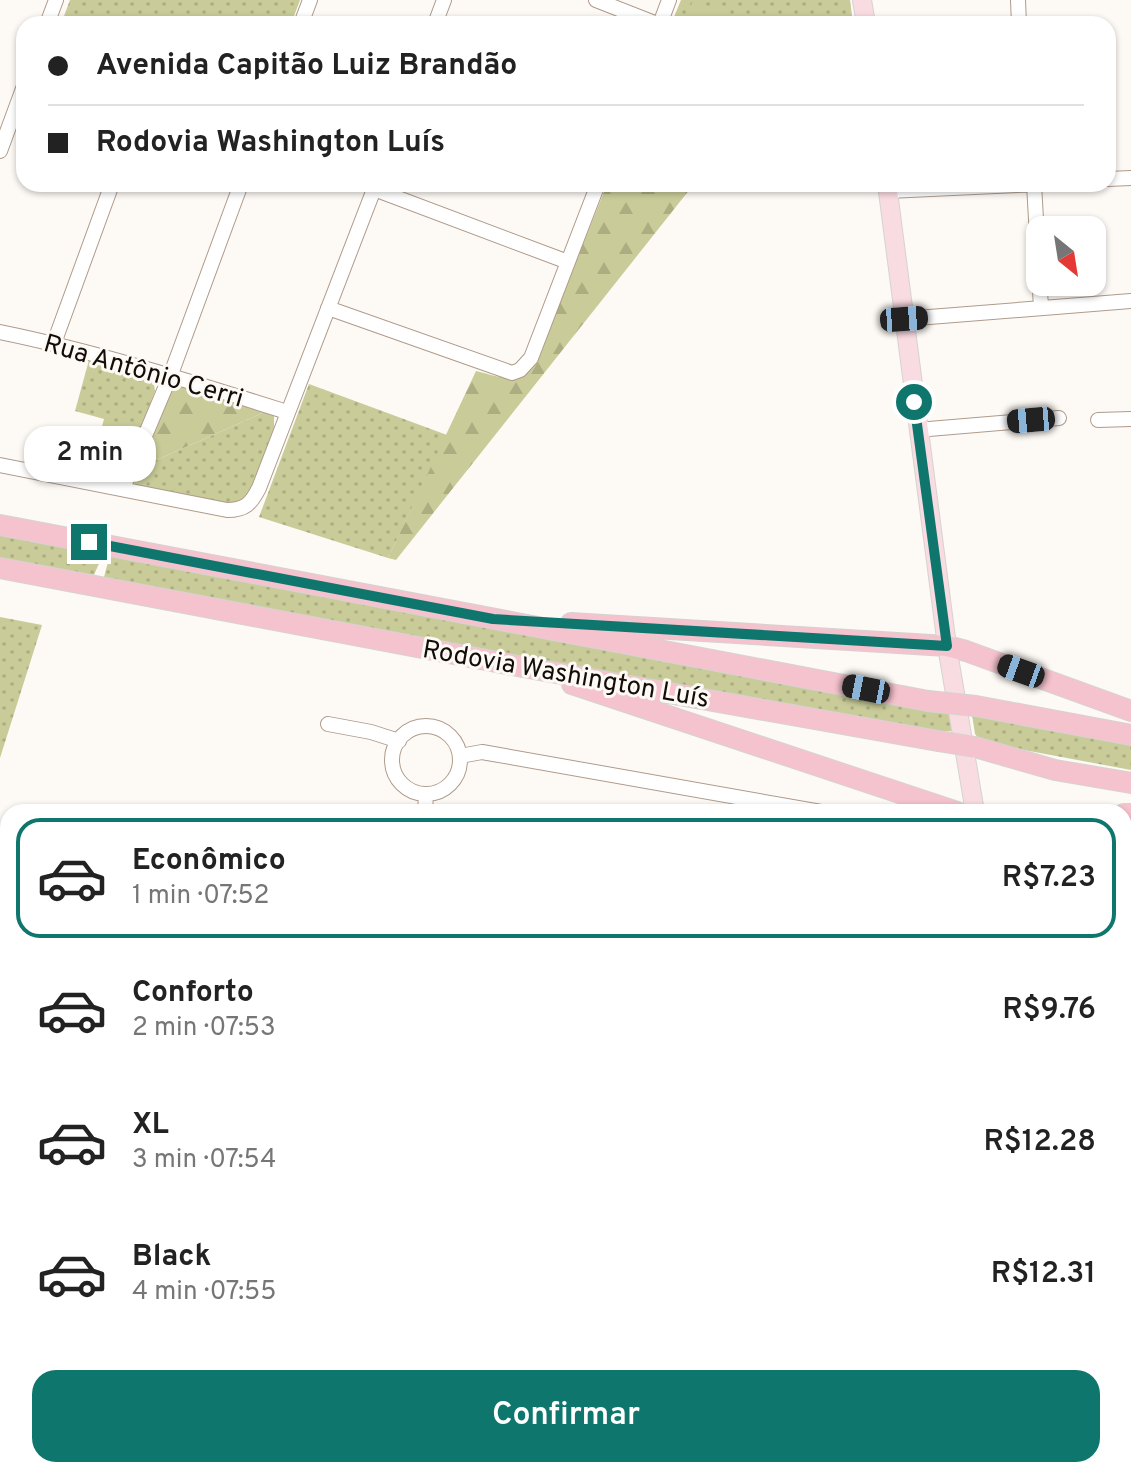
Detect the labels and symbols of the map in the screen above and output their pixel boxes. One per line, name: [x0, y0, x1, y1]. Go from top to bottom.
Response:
north arrow: [1026, 216, 1106, 296]
car: [879, 305, 929, 333]
street label: Rua Antônio Cerri: [40, 328, 247, 417]
route start: [896, 384, 932, 420]
car: [1006, 406, 1056, 434]
callout: 2 min: [23, 426, 155, 482]
route end: [71, 524, 107, 560]
street label: Rodovia Washington Luís: [420, 634, 711, 717]
car: [994, 652, 1048, 690]
car: [840, 673, 892, 705]

